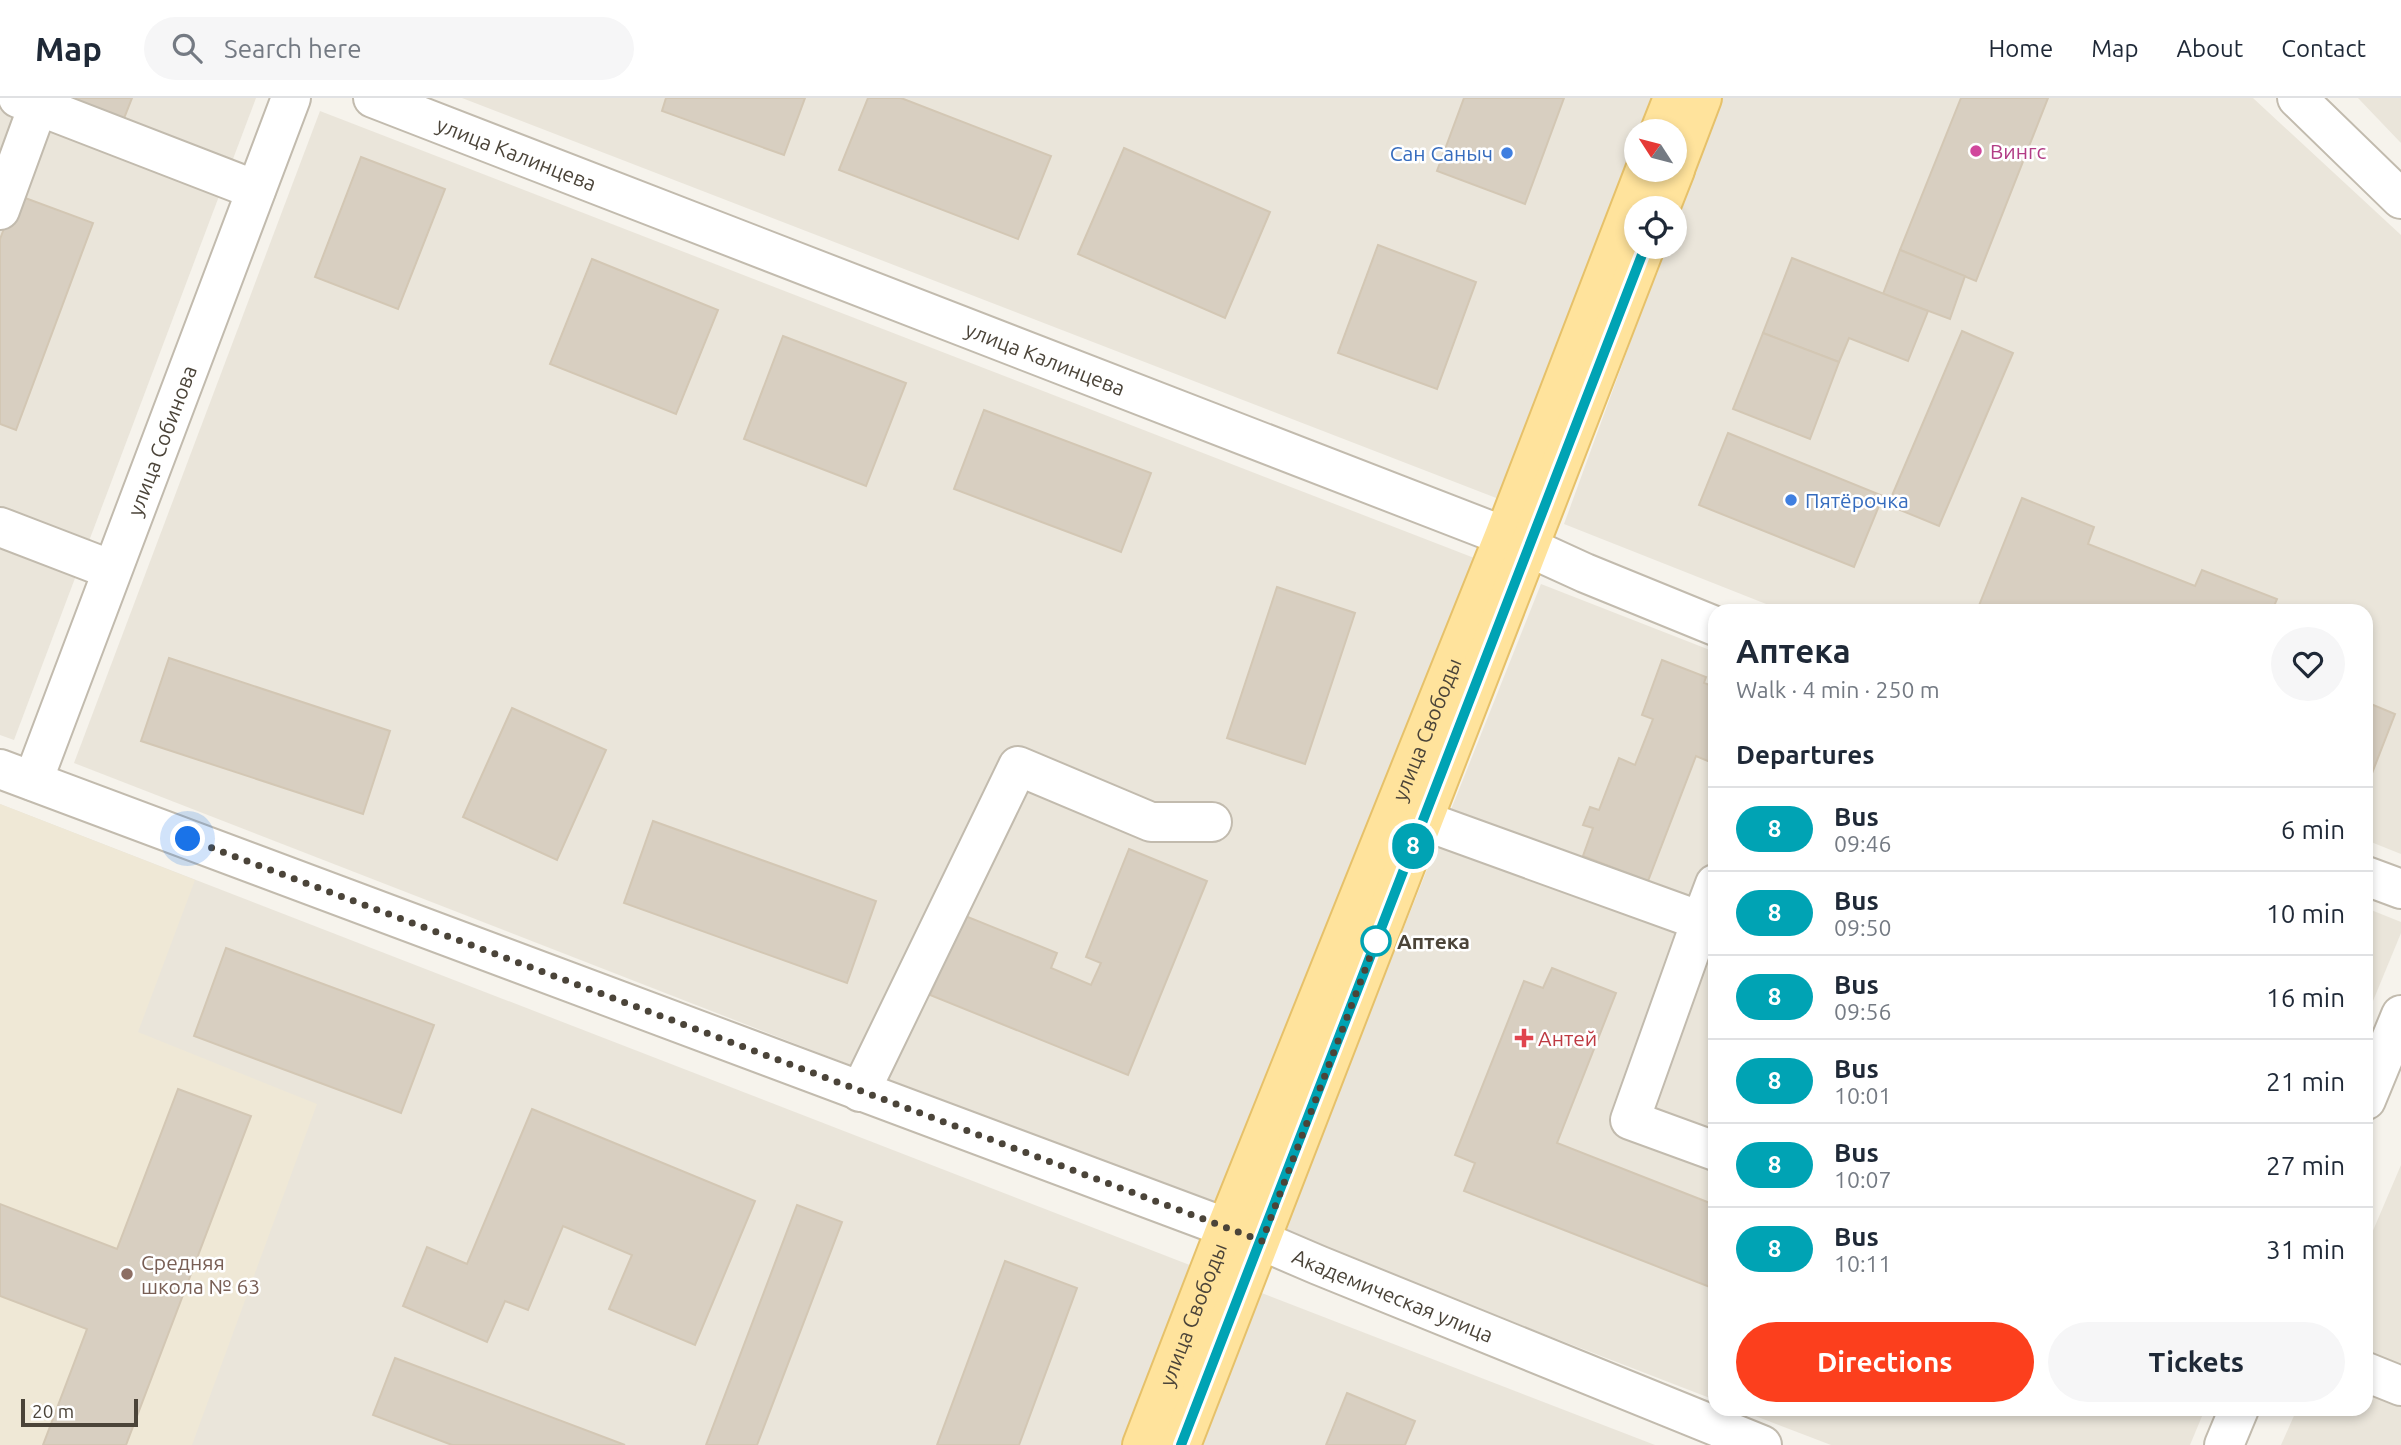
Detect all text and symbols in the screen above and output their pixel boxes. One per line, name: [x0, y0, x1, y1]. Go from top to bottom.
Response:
search box: [144, 17, 634, 80]
icon: search: [168, 29, 206, 67]
text: Map: [35, 30, 102, 67]
text: Search here: [224, 34, 362, 63]
text: Home: [1988, 35, 2053, 62]
text: Map: [2091, 35, 2138, 62]
text: About: [2176, 35, 2243, 62]
text: Contact: [2281, 35, 2366, 62]
street label: улица Калинцева: [433, 112, 600, 195]
north arrow: [1624, 119, 1687, 182]
map controls: [1624, 119, 1687, 259]
place label: Вингс: [1990, 139, 2046, 163]
place label: Сан Саныч: [1390, 141, 1493, 165]
marker: Вингс: [1968, 143, 1984, 159]
marker: Сан Саныч: [1499, 145, 1515, 161]
button: locate: [1624, 196, 1687, 259]
street label: улица Калинцева: [962, 317, 1129, 400]
street label: улица Собинова: [122, 362, 201, 519]
place label: Пятёрочка: [1805, 488, 1909, 512]
marker: Пятёрочка: [1783, 492, 1799, 508]
button: heart: [2271, 627, 2345, 701]
text: Аптека: [1736, 632, 1851, 669]
street label: улица Свободы: [1387, 655, 1466, 804]
text: Walk · 4 min · 250 m: [1736, 677, 1940, 702]
text: Departures: [1736, 740, 1874, 769]
text: Bus: [1834, 802, 1879, 831]
text: 8: [1768, 815, 1781, 842]
text: 6 min: [2281, 815, 2345, 844]
your location: [170, 821, 205, 856]
line badge: 8: [1390, 823, 1436, 869]
text: 09:46: [1834, 831, 1892, 856]
text: 8: [1406, 832, 1420, 859]
text: Bus: [1834, 886, 1879, 915]
text: 8: [1768, 899, 1781, 926]
text: 10 min: [2266, 899, 2345, 928]
text: 09:50: [1834, 915, 1892, 940]
marker: Аптека: [1361, 926, 1391, 956]
place label: Аптека: [1397, 929, 1470, 953]
text: Bus: [1834, 970, 1879, 999]
text: 8: [1768, 983, 1781, 1010]
text: 16 min: [2266, 983, 2345, 1012]
text: 09:56: [1834, 999, 1892, 1024]
place label: Антей: [1538, 1026, 1597, 1050]
marker: Антей: [1516, 1030, 1532, 1046]
text: Bus: [1834, 1054, 1879, 1083]
text: 8: [1768, 1067, 1781, 1094]
text: 21 min: [2266, 1067, 2345, 1096]
text: 10:01: [1834, 1083, 1892, 1108]
text: Bus: [1834, 1138, 1879, 1167]
text: 8: [1768, 1151, 1781, 1178]
text: 27 min: [2266, 1151, 2345, 1180]
text: 10:07: [1834, 1167, 1892, 1192]
text: Bus: [1834, 1222, 1879, 1251]
text: 8: [1768, 1235, 1781, 1262]
text: 31 min: [2266, 1235, 2345, 1264]
street label: улица Свободы: [1154, 1239, 1231, 1389]
street label: Академическая улица: [1289, 1244, 1497, 1347]
place label: Средняя школа № 63: [141, 1250, 260, 1298]
text: 10:11: [1834, 1251, 1892, 1276]
marker: Средняя школа № 63: [119, 1266, 135, 1282]
button: Directions: [1736, 1322, 2034, 1402]
button: Tickets: [2048, 1322, 2345, 1402]
scale bar: [21, 1396, 138, 1428]
text: 20 m: [32, 1400, 74, 1422]

